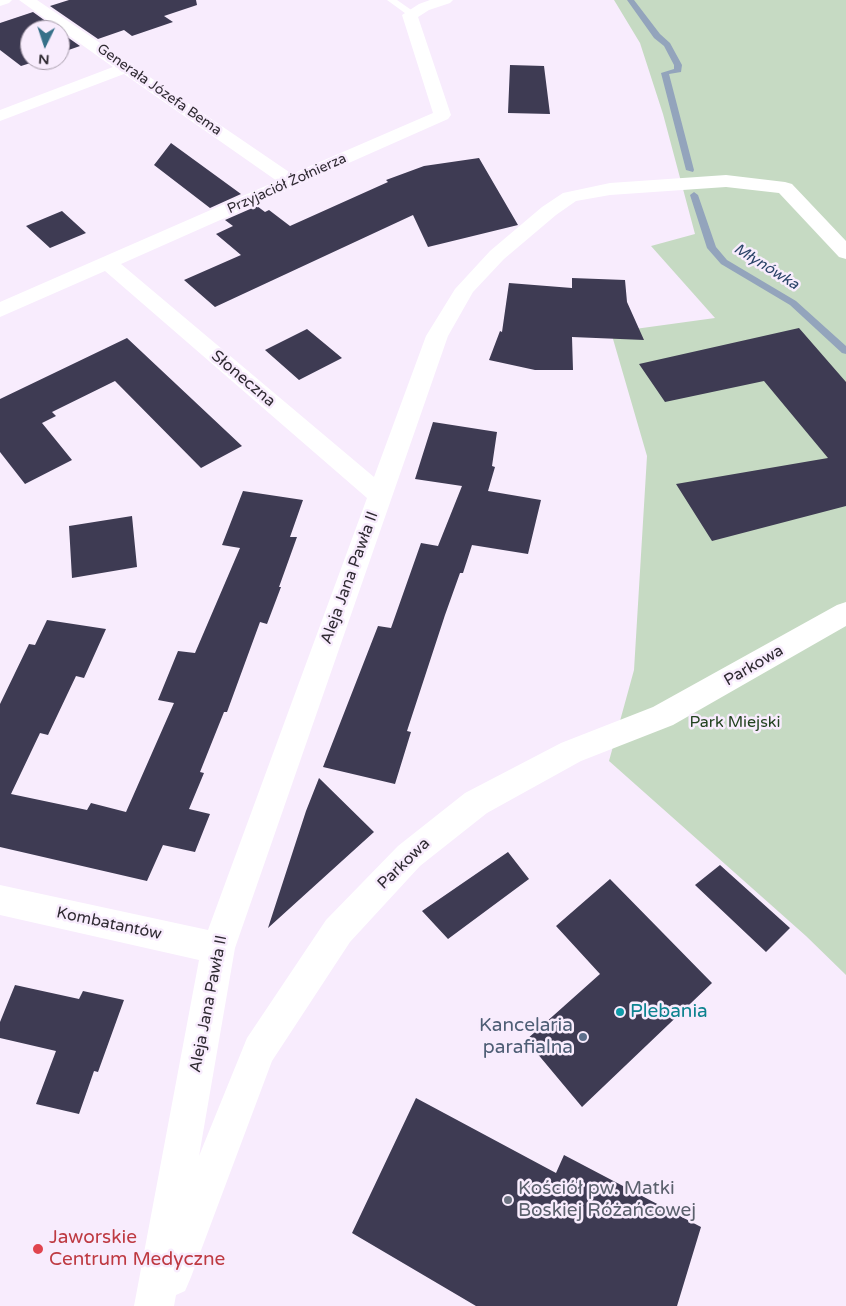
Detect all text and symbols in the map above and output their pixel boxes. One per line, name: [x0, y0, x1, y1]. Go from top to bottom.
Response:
north arrow: [20, 20, 70, 70]
street label: Generała Józefa Bema: [93, 41, 225, 139]
text: N: [38, 51, 50, 68]
street label: Przyjaciół Żołnierza: [225, 150, 349, 218]
water label: Młynówka: [730, 240, 802, 294]
street label: Słoneczna: [207, 347, 279, 411]
street label: Aleja Jana Pawła II: [317, 509, 383, 647]
street label: Parkowa: [721, 641, 787, 691]
park label: Park Miejski: [689, 713, 781, 733]
street label: Parkowa: [374, 834, 434, 894]
street label: Kombatantów: [55, 903, 163, 945]
street label: Aleja Jana Pawła II: [186, 934, 232, 1074]
place label: Plebania: [630, 1001, 708, 1023]
marker: Plebania: [614, 1006, 626, 1018]
place label: Kancelaria parafialna: [479, 1015, 573, 1059]
marker: Kancelaria parafialna: [577, 1031, 589, 1043]
place label: Kościół pw. Matki Boskiej Różańcowej: [518, 1178, 696, 1222]
marker: Kościół pw. Matki Boskiej Różańcowej: [502, 1194, 514, 1206]
place label: Jaworskie Centrum Medyczne: [49, 1227, 225, 1271]
marker: Jaworskie Centrum Medyczne: [31, 1242, 45, 1256]

